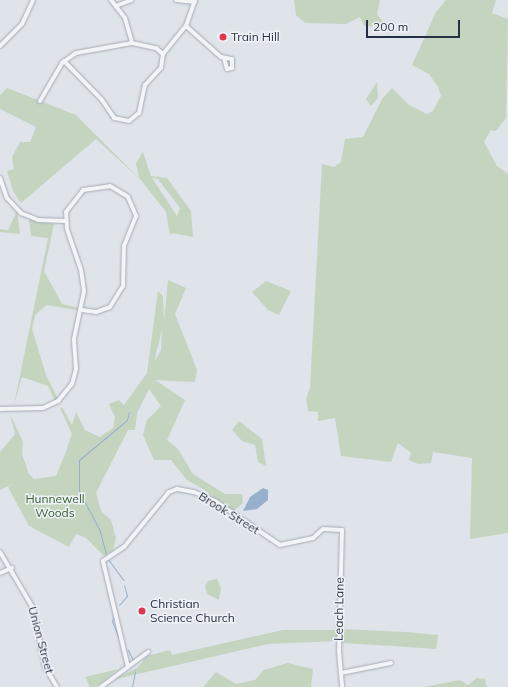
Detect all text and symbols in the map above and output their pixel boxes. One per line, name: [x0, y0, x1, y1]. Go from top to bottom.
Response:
scale bar: [368, 12, 462, 38]
text: 200 m: [373, 19, 408, 34]
place label: Train Hill: [231, 30, 280, 44]
marker: Train Hill: [218, 32, 228, 42]
street label: Brook Street: [196, 489, 262, 537]
park label: Hunnewell Woods: [25, 492, 85, 520]
street label: Leach Lane: [331, 577, 347, 641]
place label: Christian Science Church: [150, 597, 235, 625]
street label: Union Street: [25, 605, 57, 675]
marker: Christian Science Church: [137, 606, 147, 616]

